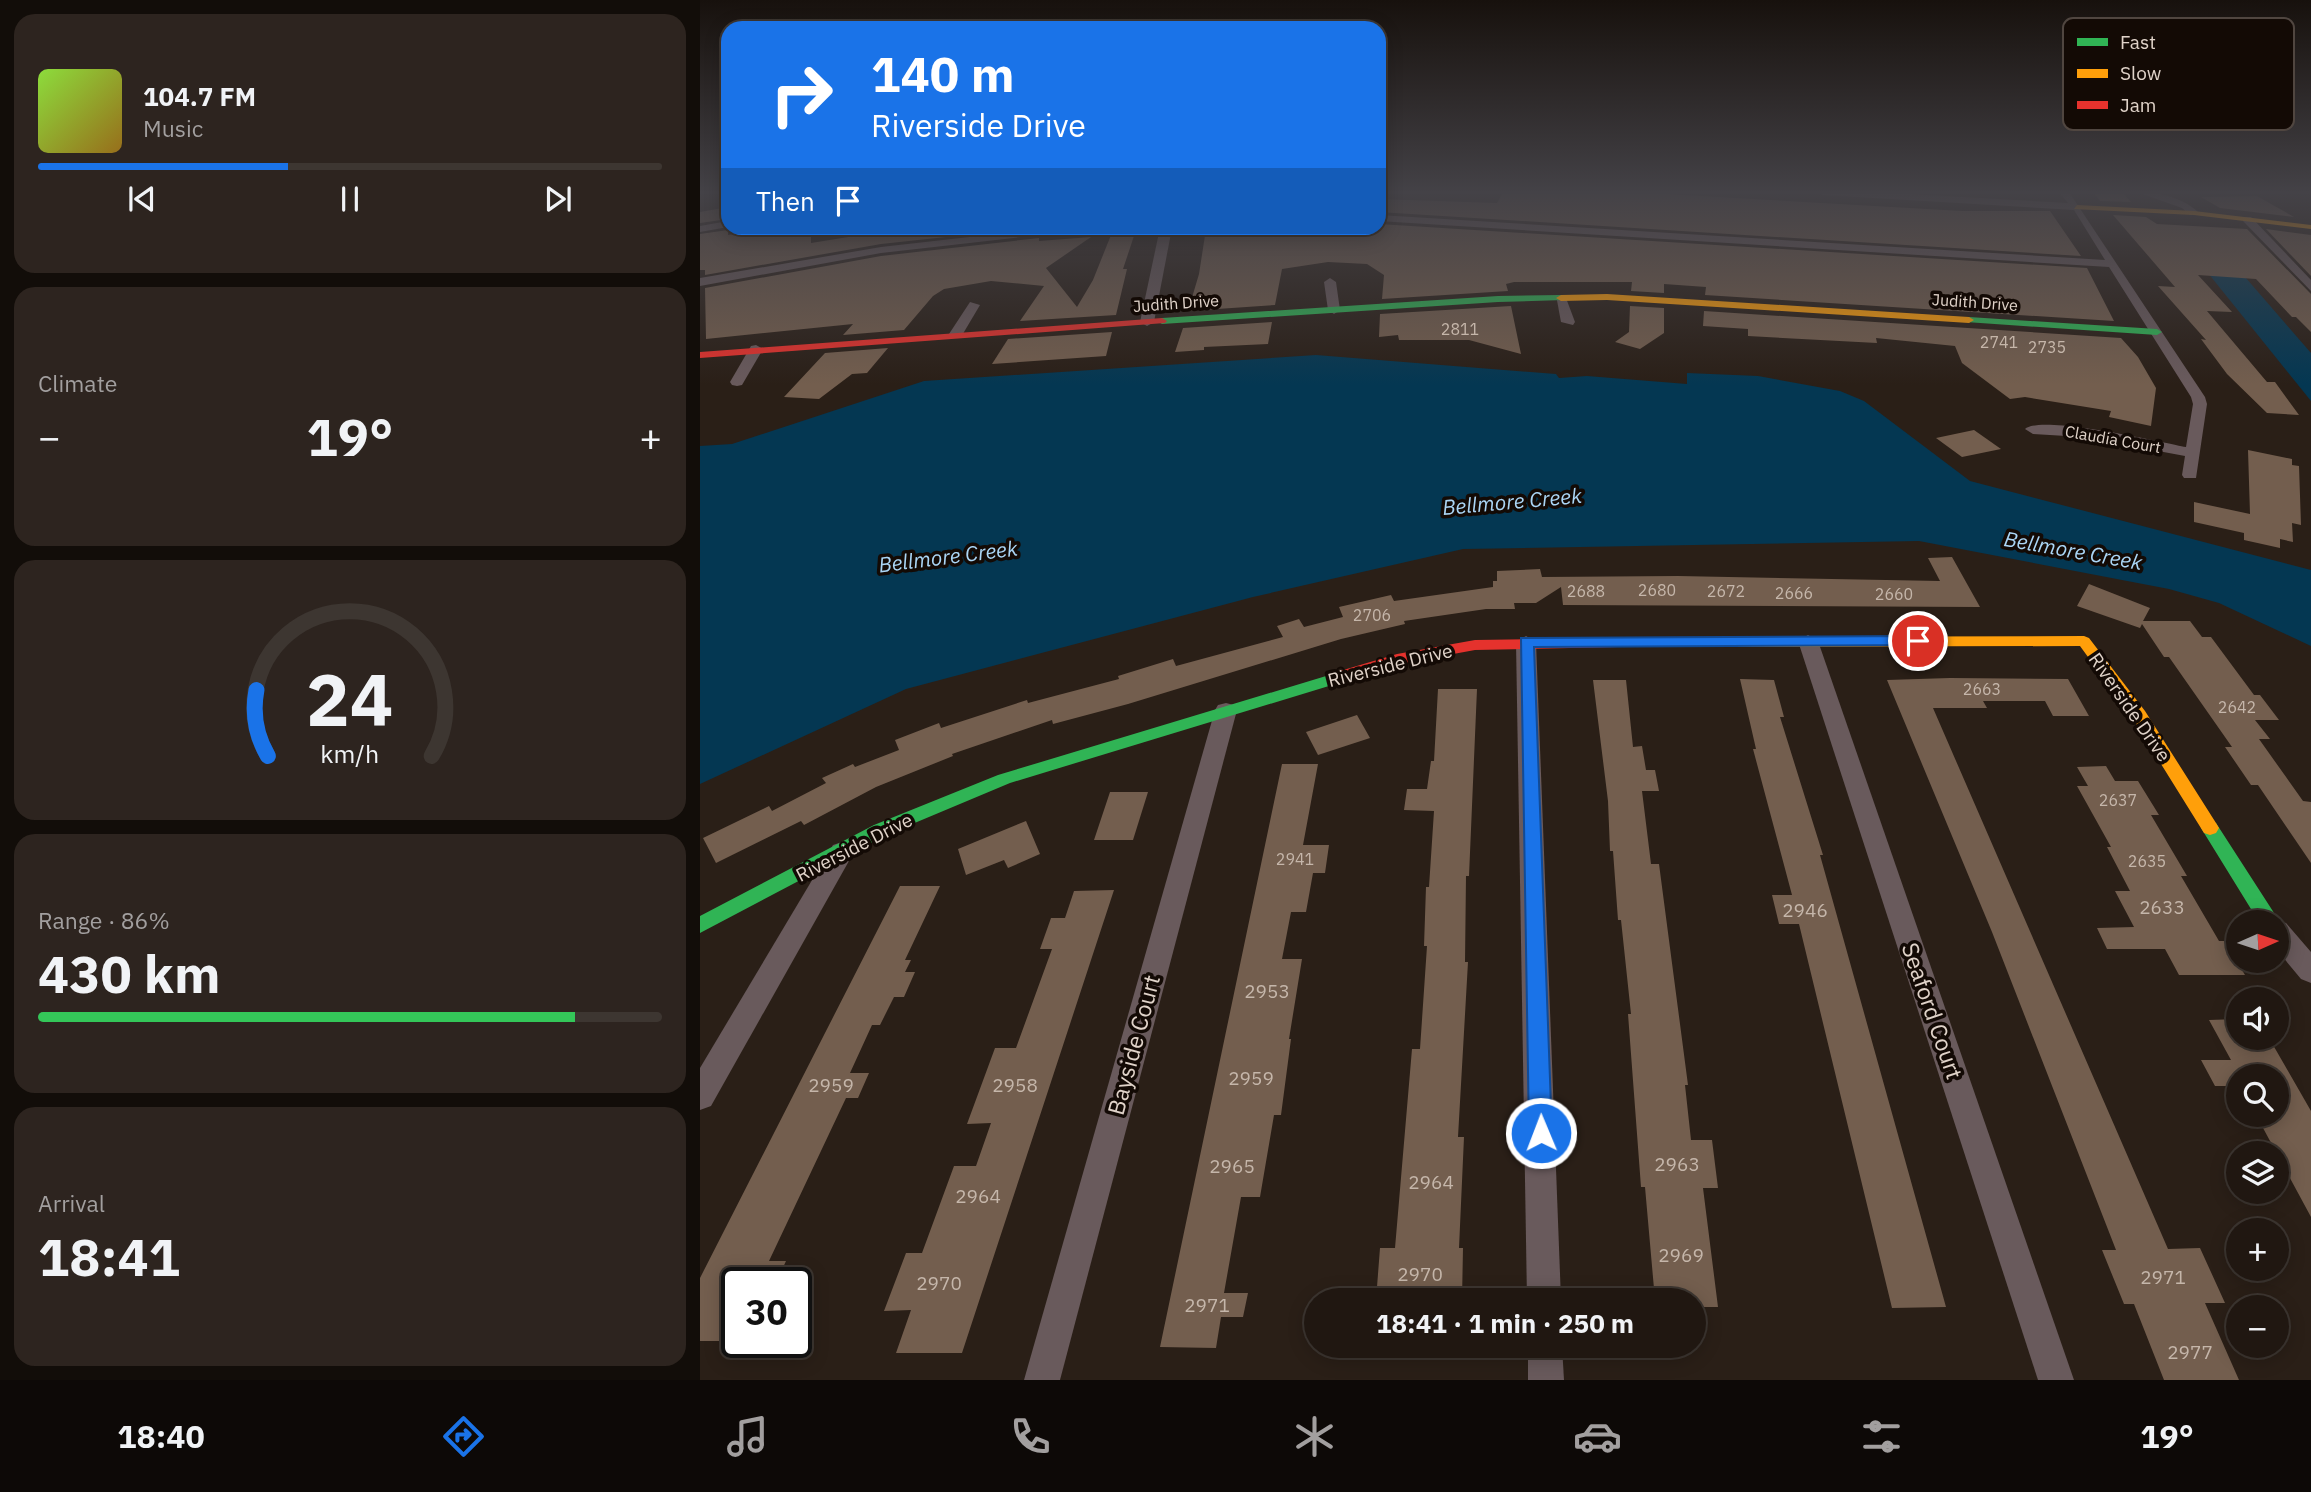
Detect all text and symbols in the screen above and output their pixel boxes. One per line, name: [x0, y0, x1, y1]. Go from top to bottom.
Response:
legend: [2063, 18, 2294, 130]
text: Fast: [2120, 30, 2156, 54]
text: 140 m: [871, 42, 1015, 105]
icon: right: [756, 49, 847, 140]
text: Slow: [2120, 61, 2161, 85]
text: 104.7 FM: [143, 79, 256, 113]
text: Jam: [2120, 93, 2156, 117]
text: Riverside Drive: [871, 104, 1086, 146]
text: Music: [143, 113, 203, 143]
icon: previous: [123, 180, 161, 218]
icon: pause: [331, 180, 369, 218]
icon: next: [539, 180, 577, 218]
icon: arrive: [829, 182, 867, 220]
text: Then: [756, 184, 815, 218]
street label: Judith Drive: [1931, 289, 2019, 315]
street label: Judith Drive: [1132, 290, 1220, 316]
house number: 2811: [1441, 319, 1479, 339]
house number: 2741: [1980, 332, 2018, 352]
house number: 2735: [2028, 337, 2066, 357]
text: Climate: [38, 368, 117, 398]
text: 19°: [307, 403, 393, 470]
text: −: [38, 412, 61, 461]
text: +: [639, 412, 662, 461]
street label: Claudia Court: [2063, 421, 2163, 457]
water label: Bellmore Creek: [1441, 481, 1584, 521]
water label: Bellmore Creek: [2002, 524, 2146, 576]
water label: Bellmore Creek: [877, 533, 1020, 578]
house number: 2680: [1638, 580, 1676, 600]
house number: 2688: [1567, 581, 1605, 601]
house number: 2672: [1707, 581, 1745, 601]
house number: 2666: [1775, 583, 1813, 603]
house number: 2660: [1875, 584, 1913, 604]
house number: 2706: [1353, 605, 1391, 625]
pin: [1888, 611, 1948, 671]
icon: arrive: [1899, 622, 1937, 660]
street label: Riverside Drive: [1325, 638, 1455, 692]
street label: Riverside Drive: [2084, 648, 2176, 766]
text: 24: [306, 651, 394, 746]
house number: 2663: [1963, 679, 2001, 699]
house number: 2642: [2218, 697, 2256, 717]
text: km/h: [321, 737, 379, 770]
house number: 2637: [2099, 790, 2137, 810]
street label: Riverside Drive: [792, 807, 916, 887]
house number: 2941: [1276, 849, 1314, 869]
house number: 2635: [2128, 851, 2166, 871]
house number: 2633: [2139, 895, 2185, 919]
house number: 2946: [1782, 898, 1828, 922]
text: Range · 86%: [38, 905, 170, 935]
north arrow: [2226, 910, 2289, 973]
map controls: [2226, 910, 2289, 1358]
street label: Seaford Court: [1896, 938, 1970, 1083]
text: 430 km: [38, 940, 220, 1007]
street label: Bayside Court: [1100, 971, 1166, 1118]
house number: 2953: [1244, 979, 1290, 1003]
button: sound: [2226, 987, 2289, 1050]
button: search: [2226, 1064, 2289, 1127]
house number: 2959: [1228, 1066, 1274, 1090]
house number: 2959: [808, 1073, 854, 1097]
house number: 2958: [992, 1073, 1038, 1097]
position arrow: [1504, 1096, 1578, 1170]
button: layers: [2226, 1141, 2289, 1204]
house number: 2963: [1654, 1152, 1700, 1176]
house number: 2965: [1209, 1154, 1255, 1178]
house number: 2964: [1408, 1170, 1454, 1194]
house number: 2964: [955, 1184, 1001, 1208]
text: Arrival: [38, 1188, 105, 1218]
button: +: [2226, 1218, 2289, 1281]
text: 18:41: [38, 1223, 180, 1290]
house number: 2969: [1658, 1243, 1704, 1267]
house number: 2970: [1397, 1262, 1443, 1286]
house number: 2971: [2140, 1265, 2186, 1289]
speed limit sign: 30: [721, 1267, 812, 1358]
house number: 2970: [916, 1271, 962, 1295]
house number: 2971: [1184, 1293, 1230, 1317]
button: −: [2226, 1295, 2289, 1358]
text: 18:41 · 1 min · 250 m: [1376, 1306, 1634, 1340]
house number: 2977: [2167, 1340, 2213, 1364]
icon: directions: [439, 1412, 488, 1461]
icon: music: [723, 1412, 772, 1461]
icon: phone: [1006, 1412, 1055, 1461]
icon: climate: [1290, 1412, 1339, 1461]
icon: car: [1573, 1412, 1622, 1461]
icon: filters: [1857, 1412, 1906, 1461]
text: 18:40: [117, 1415, 205, 1457]
text: 19°: [2140, 1415, 2194, 1457]

